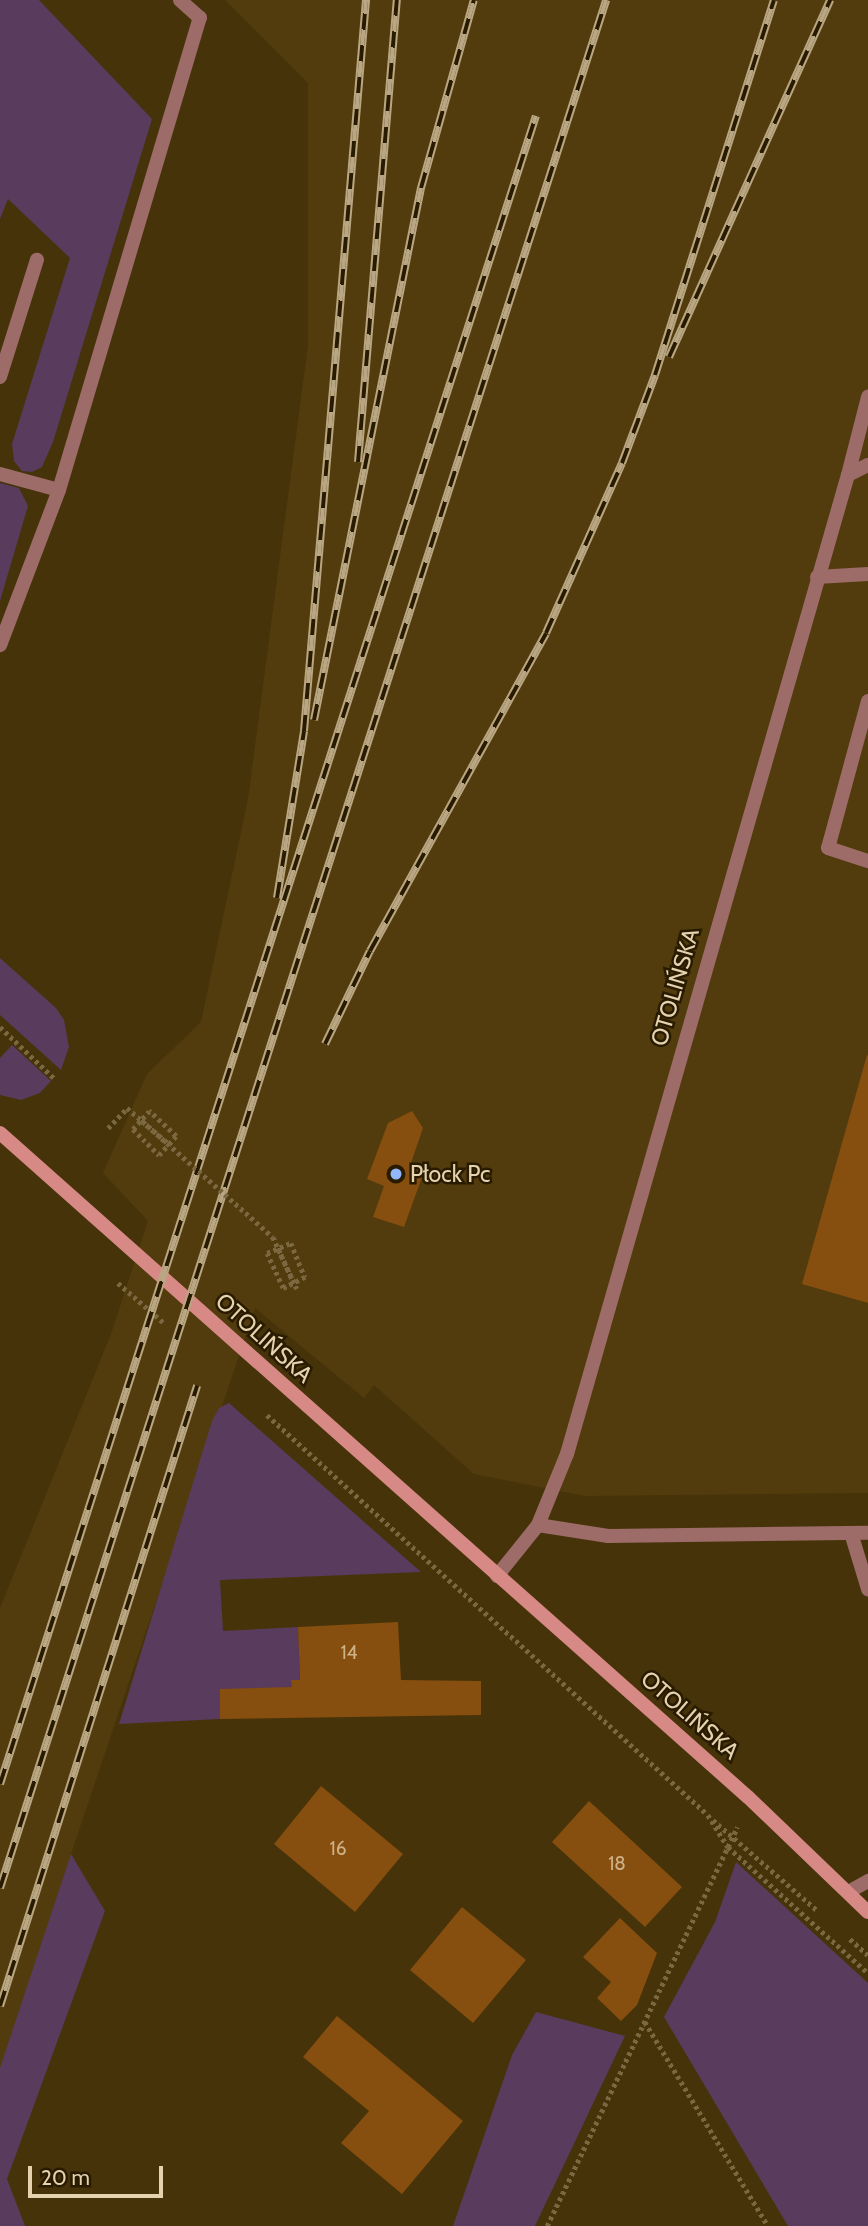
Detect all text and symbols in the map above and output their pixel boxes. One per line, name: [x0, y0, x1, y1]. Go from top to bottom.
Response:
street label: OTOLIŃSKA: [645, 925, 705, 1049]
place label: Płock Pc: [410, 1160, 490, 1188]
marker: Płock Pc: [388, 1166, 404, 1182]
street label: OTOLIŃSKA: [210, 1287, 318, 1389]
house number: 14: [340, 1642, 358, 1664]
street label: OTOLIŃSKA: [635, 1665, 745, 1765]
house number: 16: [330, 1838, 346, 1860]
house number: 18: [608, 1853, 626, 1875]
scale bar: [32, 2152, 166, 2196]
text: 20 m: [41, 2165, 90, 2190]

